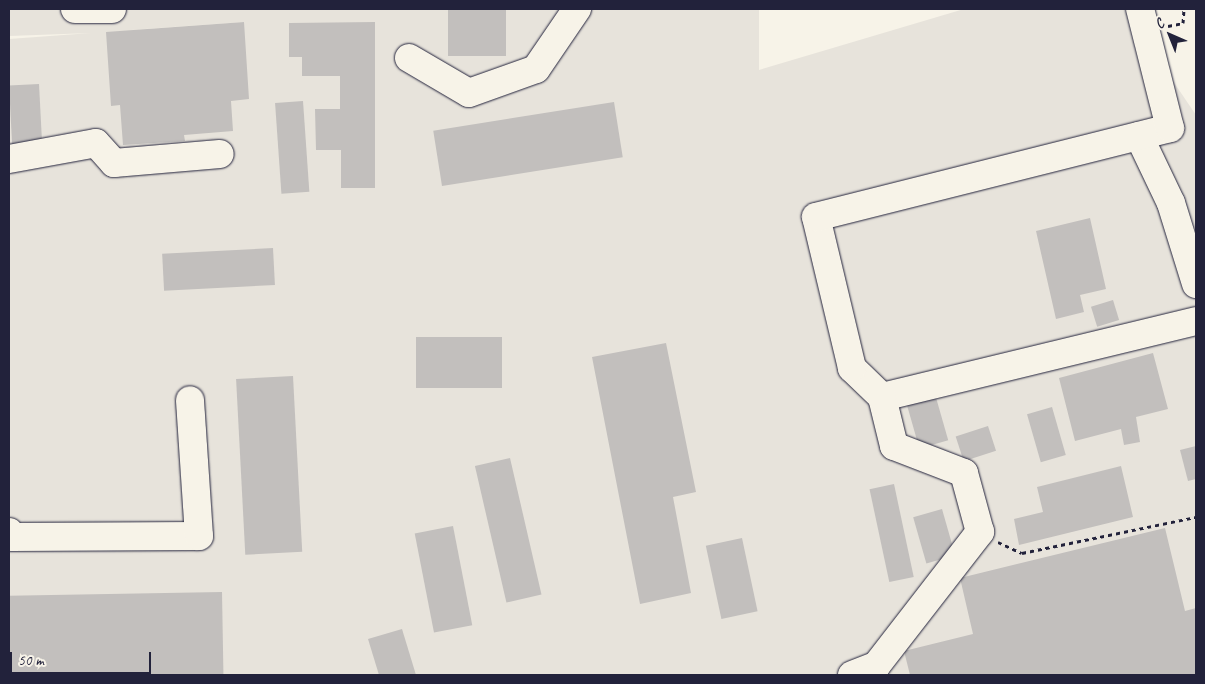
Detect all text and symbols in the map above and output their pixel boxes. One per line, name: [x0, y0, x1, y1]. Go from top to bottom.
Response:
north arrow: [1145, 10, 1195, 60]
text: С: [1151, 15, 1168, 32]
scale bar: [12, 642, 154, 674]
text: 50 m: [18, 651, 44, 670]

